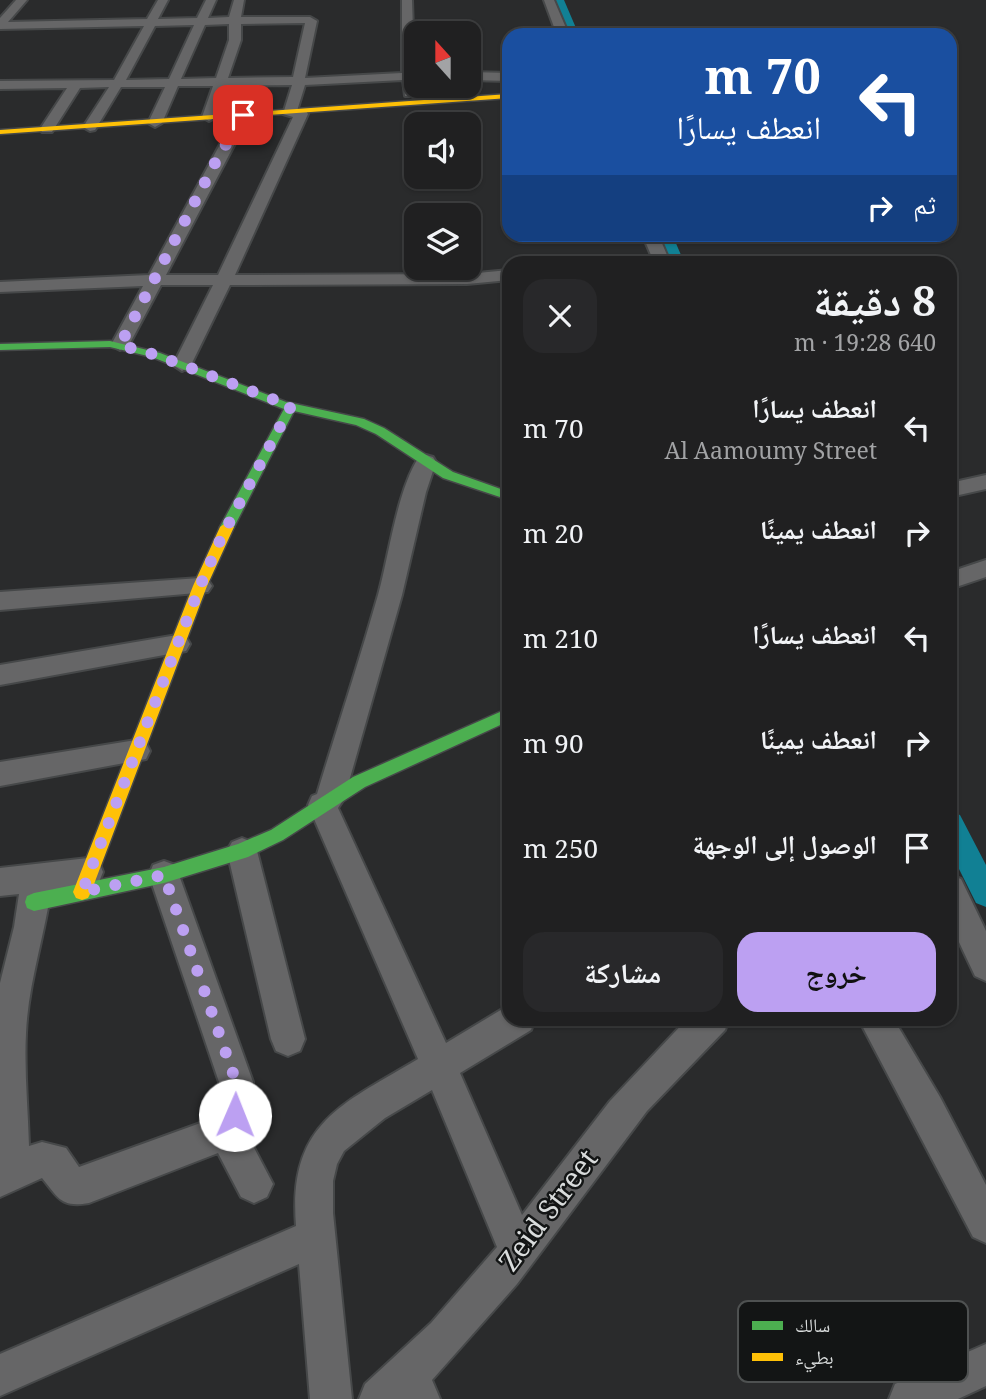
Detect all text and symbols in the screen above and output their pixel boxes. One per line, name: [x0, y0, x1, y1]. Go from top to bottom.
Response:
north arrow: [404, 21, 481, 98]
map controls: [404, 21, 481, 280]
text: 70 m: [705, 42, 821, 108]
icon: left: [845, 56, 936, 147]
pin: [213, 85, 273, 145]
icon: arrive: [224, 96, 262, 134]
text: انعطف يسارًا: [676, 105, 821, 148]
button: sound: [404, 112, 481, 189]
text: ثم: [913, 186, 936, 222]
icon: right: [861, 189, 899, 227]
button: layers: [404, 203, 481, 280]
text: 8 دقيقة: [813, 271, 936, 328]
button: close: [523, 279, 597, 353]
text: 640 m · 19:28: [794, 326, 936, 358]
text: انعطف يسارًا: [752, 390, 877, 426]
icon: left: [898, 409, 936, 447]
text: 70 m: [523, 410, 583, 446]
text: Al Aamoumy Street: [665, 434, 877, 466]
text: انعطف يمينًا: [760, 511, 877, 547]
icon: right: [898, 514, 936, 552]
text: 20 m: [523, 515, 583, 551]
text: انعطف يسارًا: [752, 616, 877, 652]
icon: left: [898, 619, 936, 657]
text: 210 m: [523, 620, 598, 656]
text: انعطف يمينًا: [760, 721, 877, 757]
icon: right: [898, 724, 936, 762]
text: 90 m: [523, 725, 583, 761]
text: الوصول إلى الوجهة: [693, 826, 877, 862]
icon: arrive: [898, 829, 936, 867]
text: 250 m: [523, 830, 598, 866]
button: مشاركة: [523, 932, 723, 1012]
button: خروج: [737, 932, 936, 1012]
position arrow: [198, 1078, 272, 1152]
street label: Zeid Street: [489, 1141, 606, 1278]
legend: [738, 1301, 968, 1382]
text: سالك: [795, 1312, 830, 1338]
text: بطيء: [795, 1344, 834, 1373]

